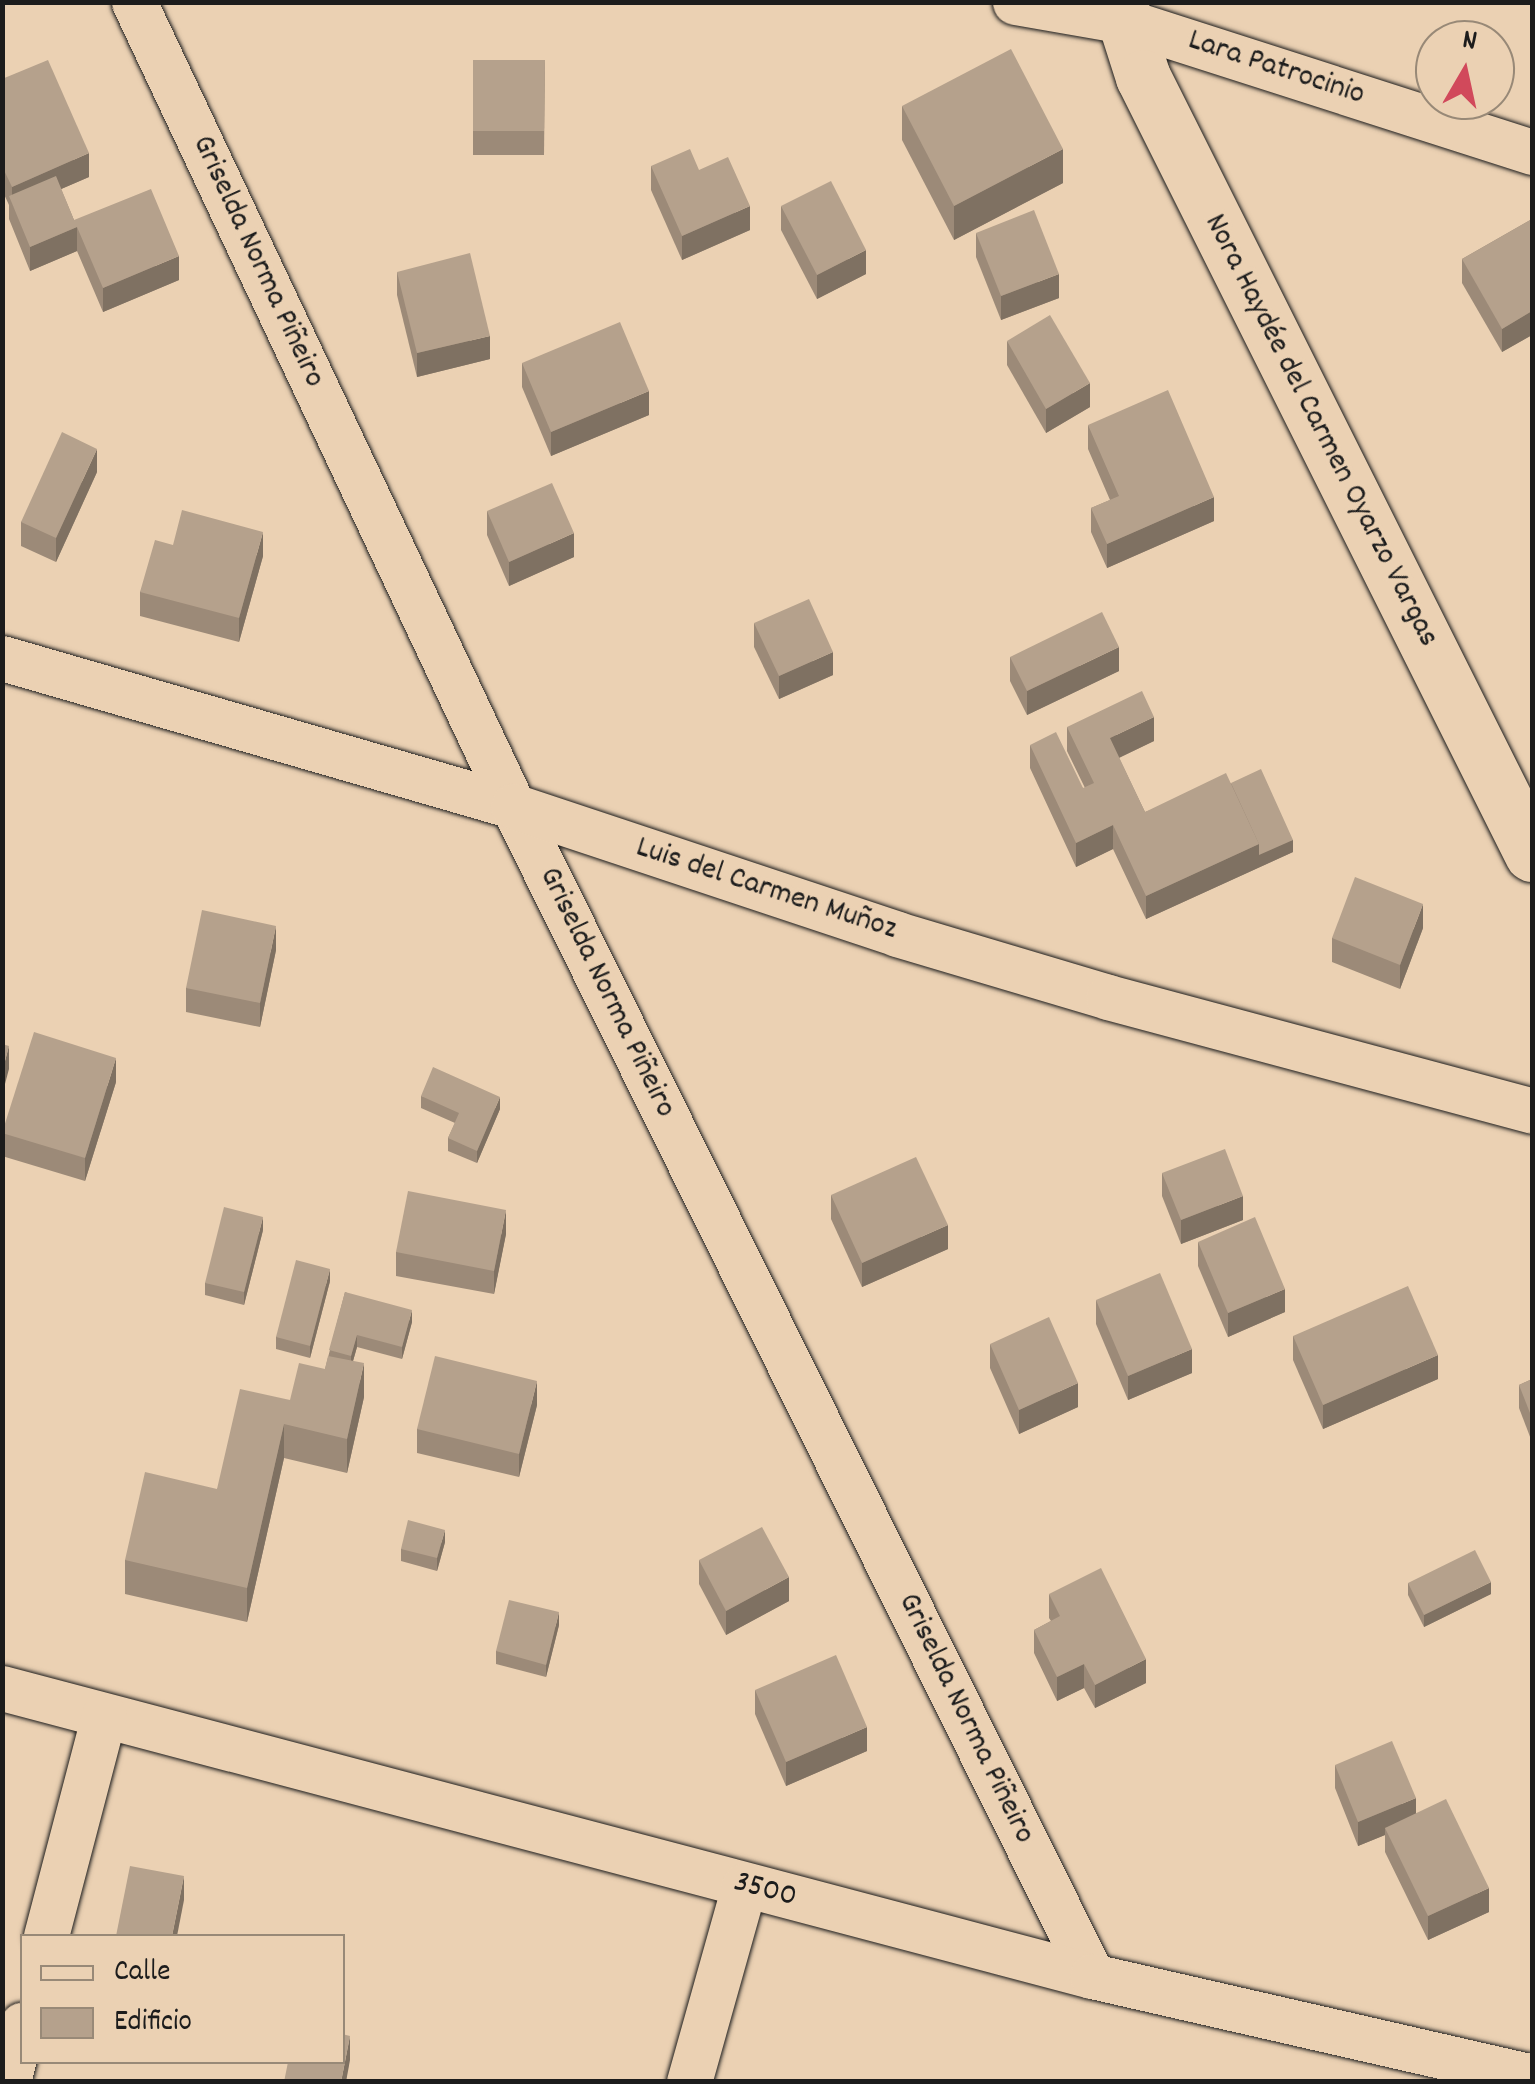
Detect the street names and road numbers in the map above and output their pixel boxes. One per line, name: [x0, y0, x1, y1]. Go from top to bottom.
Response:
street label: Lara Patrocinio: [1183, 22, 1369, 116]
street label: Griselda Norma Piñeiro: [182, 130, 332, 394]
street label: Nora Haydée del Carmen Oyarzo Vargas: [1194, 208, 1446, 654]
street label: Luis del Carmen Muñoz: [631, 830, 901, 950]
street label: Griselda Norma Piñeiro: [529, 862, 683, 1124]
street label: Griselda Norma Piñeiro: [888, 1588, 1042, 1850]
street label: 3500: [729, 1864, 801, 1918]

